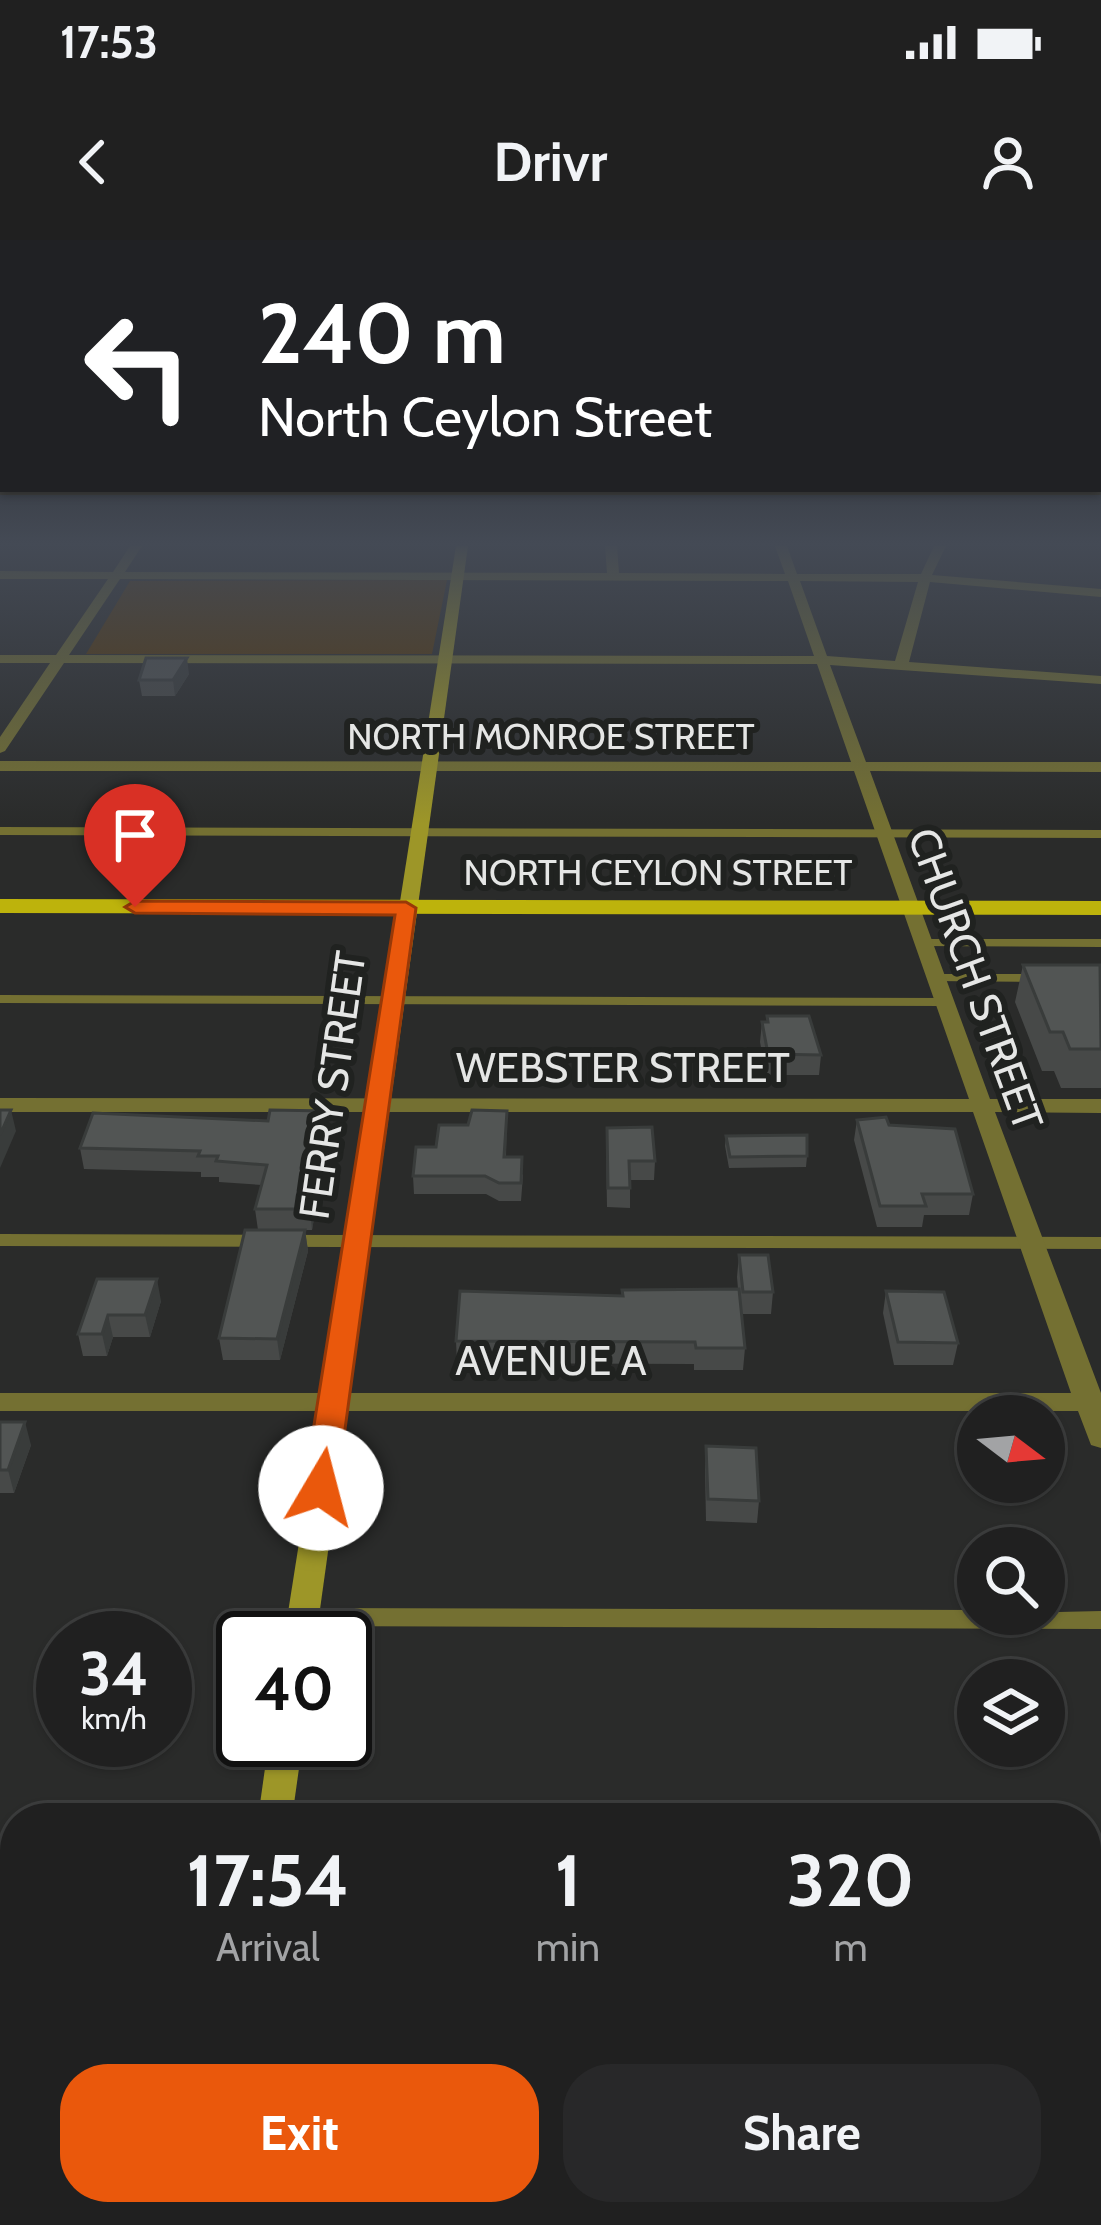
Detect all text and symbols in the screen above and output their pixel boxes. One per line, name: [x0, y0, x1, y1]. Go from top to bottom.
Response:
text: 17:53: [60, 15, 158, 69]
icon: back: [60, 129, 126, 195]
text: Drivr: [494, 129, 607, 195]
icon: person: [975, 129, 1041, 195]
text: 240 m: [258, 282, 506, 384]
icon: left: [60, 288, 216, 444]
text: North Ceylon Street: [258, 384, 712, 450]
street label: NORTH MONROE STREET: [347, 714, 755, 758]
pin: [84, 784, 186, 907]
icon: arrive: [102, 802, 168, 868]
street label: CHURCH STREET: [897, 821, 1055, 1137]
street label: NORTH CEYLON STREET: [464, 850, 852, 894]
street label: FERRY STREET: [287, 948, 377, 1222]
street label: WEBSTER STREET: [456, 1041, 790, 1093]
street label: AVENUE A: [455, 1334, 647, 1386]
north arrow: [957, 1395, 1065, 1503]
map controls: [957, 1395, 1065, 1767]
position arrow: [258, 1425, 384, 1551]
button: search: [957, 1527, 1065, 1635]
speed limit sign: 40: [216, 1611, 372, 1767]
text: 34: [79, 1637, 149, 1710]
button: layers: [957, 1659, 1065, 1767]
text: km/h: [81, 1700, 147, 1737]
text: 17:54: [187, 1837, 349, 1924]
text: 1: [555, 1837, 581, 1924]
text: 320: [787, 1837, 914, 1924]
text: Arrival: [216, 1923, 320, 1971]
text: min: [536, 1923, 600, 1971]
text: m: [833, 1923, 868, 1971]
button: Exit: [60, 2064, 539, 2202]
button: Share: [563, 2064, 1041, 2202]

